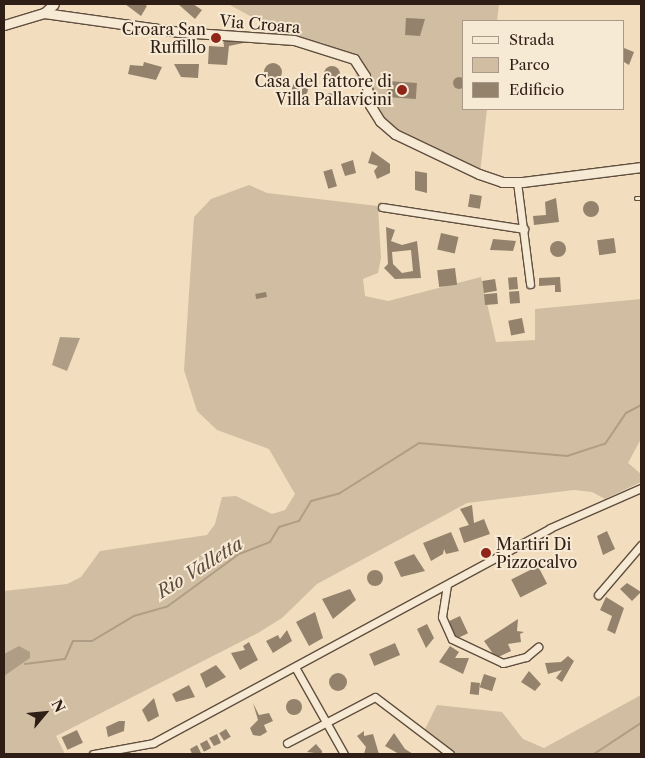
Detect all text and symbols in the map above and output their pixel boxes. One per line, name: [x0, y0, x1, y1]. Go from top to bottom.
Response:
street label: Via Croara: [219, 11, 301, 37]
place label: Croara San Ruffillo: [122, 19, 206, 57]
legend: [462, 20, 625, 110]
text: Strada: [509, 30, 555, 49]
marker: Croara San Ruffillo: [210, 32, 222, 44]
text: Parco: [509, 55, 550, 74]
place label: Casa del fattore di Villa Pallavicini: [254, 71, 392, 109]
text: Edificio: [509, 80, 564, 99]
marker: Casa del fattore di Villa Pallavicini: [396, 84, 408, 96]
water label: Rio Valletta: [153, 533, 247, 603]
place label: Martiri Di Pizzocalvo: [496, 534, 577, 572]
marker: Martiri Di Pizzocalvo: [480, 547, 492, 559]
north arrow: [20, 688, 70, 738]
text: N: [47, 696, 69, 716]

